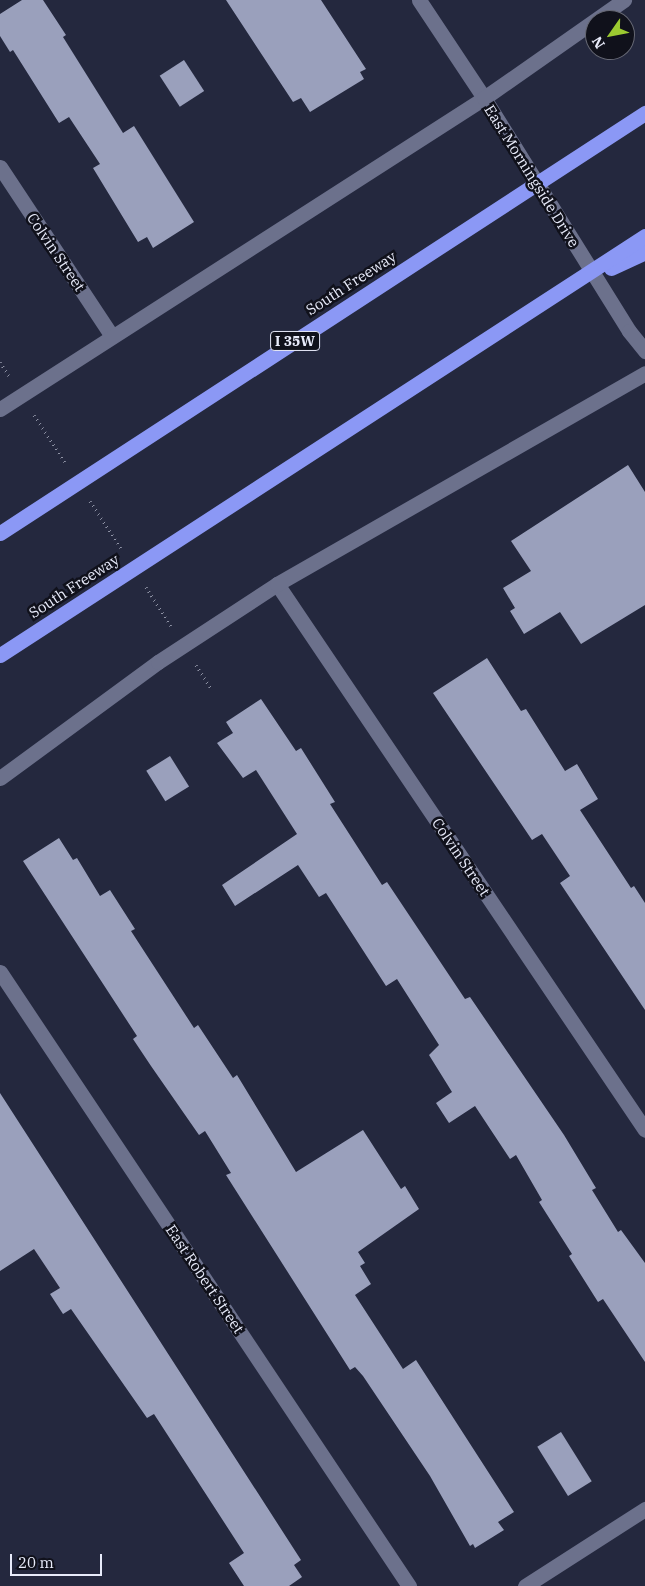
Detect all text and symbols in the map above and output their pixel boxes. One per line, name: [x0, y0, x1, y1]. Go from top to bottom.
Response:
north arrow: [585, 10, 635, 60]
text: N: [588, 33, 609, 52]
street label: East Morningside Drive: [481, 101, 583, 251]
street label: Colvin Street: [23, 209, 89, 295]
street label: South Freeway: [302, 247, 400, 319]
road number: I 35W: [270, 330, 320, 352]
street label: South Freeway: [25, 550, 123, 622]
street label: Colvin Street: [428, 814, 494, 900]
street label: East Robert Street: [162, 1221, 248, 1337]
scale bar: [12, 1544, 105, 1576]
text: 20 m: [18, 1553, 54, 1572]

